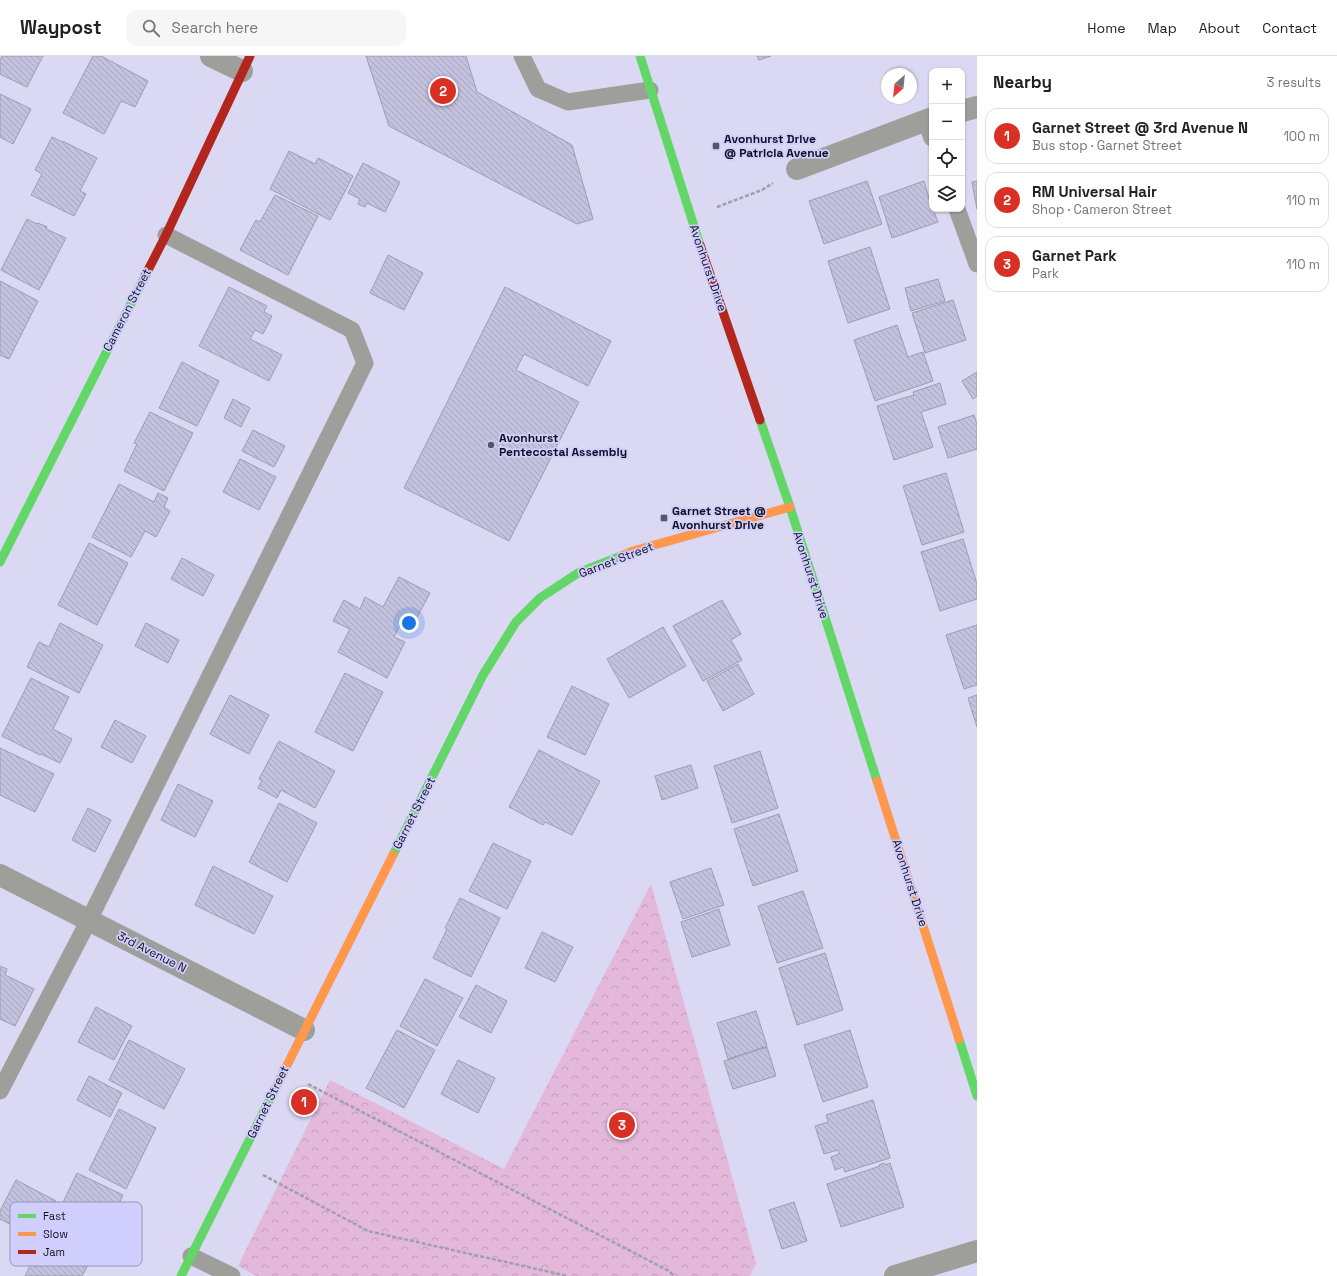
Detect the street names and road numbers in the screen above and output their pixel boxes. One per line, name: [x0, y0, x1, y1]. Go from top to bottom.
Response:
street label: Avonhurst Drive: [686, 222, 730, 314]
street label: Cameron Street: [99, 266, 155, 354]
street label: Avonhurst Drive: [789, 529, 833, 621]
street label: Garnet Street: [576, 538, 656, 582]
street label: Garnet Street: [389, 774, 439, 852]
street label: Avonhurst Drive: [888, 837, 932, 929]
street label: 3rd Avenue N: [115, 928, 189, 976]
street label: Garnet Street: [244, 1063, 292, 1141]

